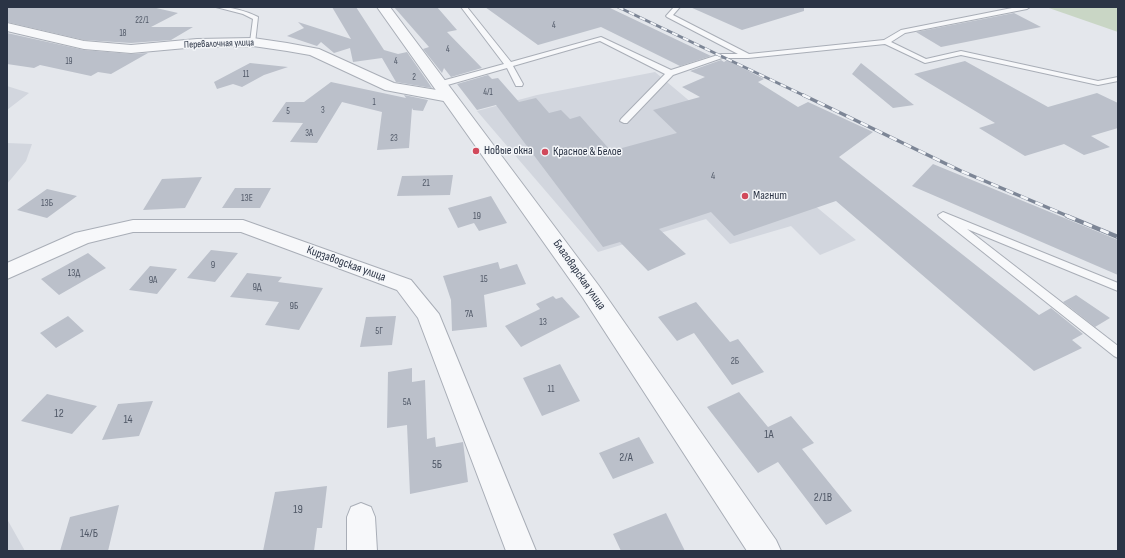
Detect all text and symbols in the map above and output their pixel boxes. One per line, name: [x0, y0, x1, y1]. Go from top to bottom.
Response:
house number: 22/1: [135, 16, 149, 26]
house number: 4: [552, 21, 556, 31]
house number: 18: [119, 29, 127, 39]
street label: Перевалочная улица: [184, 37, 254, 51]
house number: 4: [446, 45, 450, 55]
house number: 19: [65, 57, 73, 67]
house number: 4: [394, 57, 398, 67]
house number: 11: [243, 70, 249, 80]
house number: 2: [412, 73, 416, 83]
house number: 4/1: [483, 88, 493, 98]
house number: 1: [372, 98, 376, 108]
house number: 3: [321, 106, 325, 116]
house number: 5: [286, 107, 290, 117]
house number: 3А: [305, 129, 313, 139]
house number: 23: [390, 134, 398, 144]
place label: Новые окна: [484, 144, 533, 158]
place label: Красное & Белое: [553, 145, 621, 159]
marker: Новые окна: [471, 146, 481, 156]
marker: Красное & Белое: [540, 147, 550, 157]
house number: 4: [711, 170, 715, 182]
house number: 21: [422, 177, 430, 189]
place label: Магнит: [753, 189, 787, 203]
marker: Магнит: [740, 191, 750, 201]
house number: 13Е: [241, 192, 253, 204]
house number: 13Б: [41, 197, 53, 209]
house number: 19: [473, 210, 481, 222]
street label: Благоварская улица: [550, 237, 608, 313]
street label: Кирзаводская улица: [304, 243, 388, 285]
house number: 9: [211, 259, 215, 271]
house number: 13Д: [68, 267, 80, 279]
house number: 15: [480, 273, 488, 285]
house number: 9А: [149, 274, 157, 286]
house number: 9Д: [252, 281, 262, 293]
house number: 9Б: [290, 300, 298, 312]
house number: 7А: [465, 308, 473, 320]
house number: 13: [539, 316, 547, 328]
house number: 5Г: [375, 325, 383, 337]
house number: 2Б: [731, 355, 739, 367]
house number: 11: [548, 383, 554, 395]
house number: 5А: [403, 396, 411, 408]
house number: 12: [54, 407, 64, 421]
house number: 14: [123, 413, 133, 427]
house number: 1А: [764, 428, 774, 442]
house number: 2/А: [619, 451, 633, 465]
house number: 5Б: [432, 458, 442, 472]
house number: 2/1В: [814, 491, 832, 505]
house number: 19: [293, 503, 303, 517]
house number: 14/Б: [80, 527, 98, 541]

